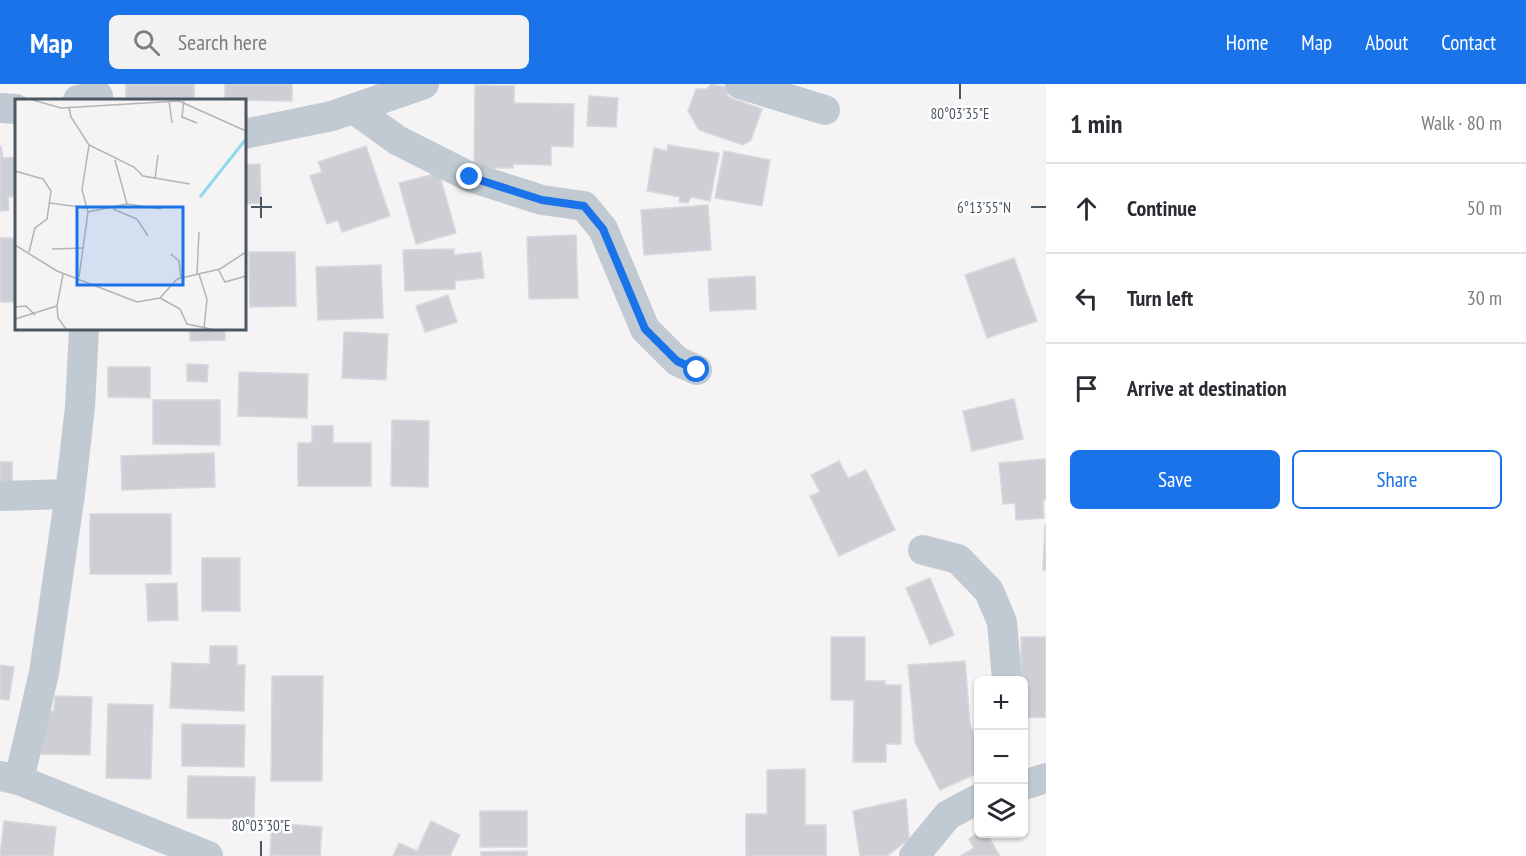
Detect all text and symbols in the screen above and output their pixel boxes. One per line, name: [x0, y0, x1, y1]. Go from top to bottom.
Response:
search box: [109, 15, 529, 69]
text: Map: [30, 24, 73, 61]
icon: search: [130, 26, 163, 59]
text: Search here: [178, 28, 267, 56]
text: Home: [1226, 29, 1268, 56]
text: Map: [1301, 29, 1332, 56]
text: About: [1365, 29, 1408, 56]
text: Contact: [1441, 29, 1496, 56]
inset map: [15, 99, 246, 330]
text: 80°03'35"E: [930, 104, 990, 123]
text: 1 min: [1070, 107, 1123, 140]
text: Walk · 80 m: [1421, 110, 1502, 136]
route end: [456, 163, 482, 189]
icon: ahead: [1070, 192, 1103, 225]
text: Continue: [1127, 194, 1197, 222]
text: 50 m: [1467, 195, 1502, 221]
text: 6°13'55"N: [957, 198, 1011, 217]
icon: left: [1070, 282, 1103, 315]
text: Turn left: [1127, 284, 1193, 312]
text: 30 m: [1467, 285, 1502, 311]
route start: [683, 356, 709, 382]
icon: arrive: [1070, 372, 1103, 405]
text: Arrive at destination: [1127, 374, 1287, 402]
button: Save: [1070, 450, 1280, 509]
button: Share: [1292, 450, 1502, 509]
map controls: [974, 676, 1028, 838]
button: +: [974, 676, 1028, 730]
button: −: [974, 730, 1028, 784]
button: layers: [974, 784, 1028, 838]
text: 80°03'30"E: [231, 816, 291, 835]

